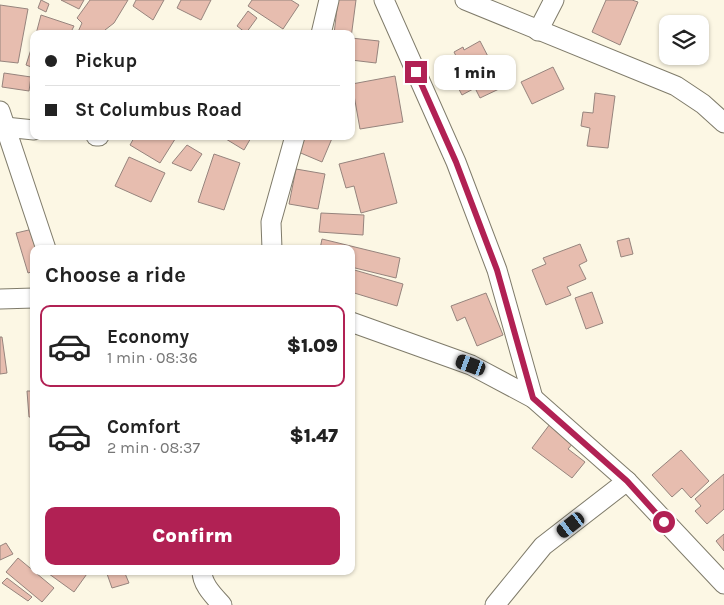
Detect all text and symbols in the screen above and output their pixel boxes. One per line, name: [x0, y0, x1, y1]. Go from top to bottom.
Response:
map controls: [659, 15, 709, 65]
button: layers: [659, 15, 709, 65]
text: Pickup: [75, 50, 137, 72]
callout: 1 min: [434, 54, 516, 90]
route end: [405, 61, 427, 83]
text: 1 min: [454, 63, 496, 82]
text: St Columbus Road: [75, 99, 242, 121]
text: Choose a ride: [45, 262, 186, 288]
icon: car: [47, 324, 92, 369]
text: Economy: [107, 326, 189, 348]
text: $1.09: [287, 335, 338, 357]
text: 1 min · 08:36: [107, 348, 198, 367]
car: [454, 353, 487, 377]
icon: car: [47, 414, 92, 459]
text: Comfort: [107, 416, 181, 438]
text: $1.47: [290, 425, 338, 447]
text: 2 min · 08:37: [107, 438, 200, 457]
button: Confirm: [45, 507, 340, 565]
car: [554, 510, 587, 540]
route start: [653, 511, 675, 533]

